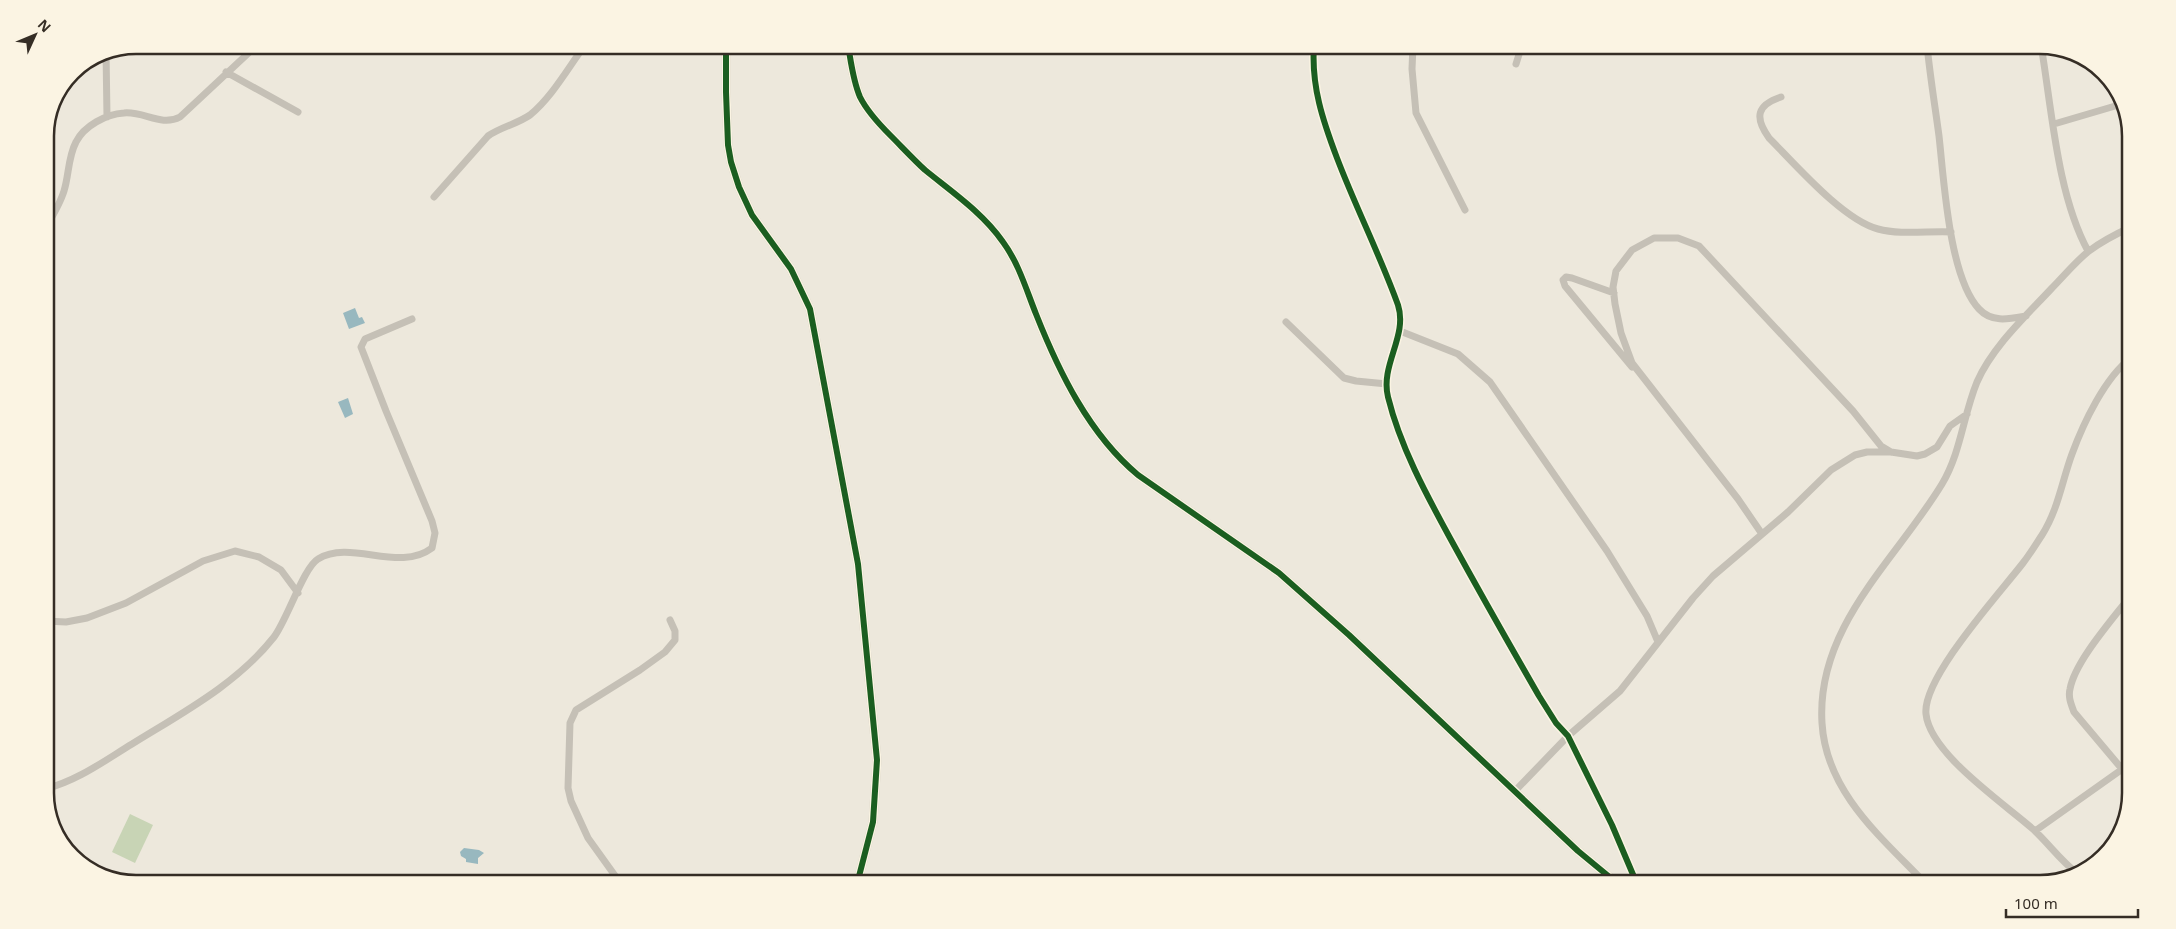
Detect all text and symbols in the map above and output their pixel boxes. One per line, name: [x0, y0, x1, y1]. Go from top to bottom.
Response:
north arrow: [10, 10, 60, 60]
text: N: [34, 15, 56, 36]
scale bar: [2006, 886, 2138, 918]
text: 100 m: [2014, 893, 2058, 913]

